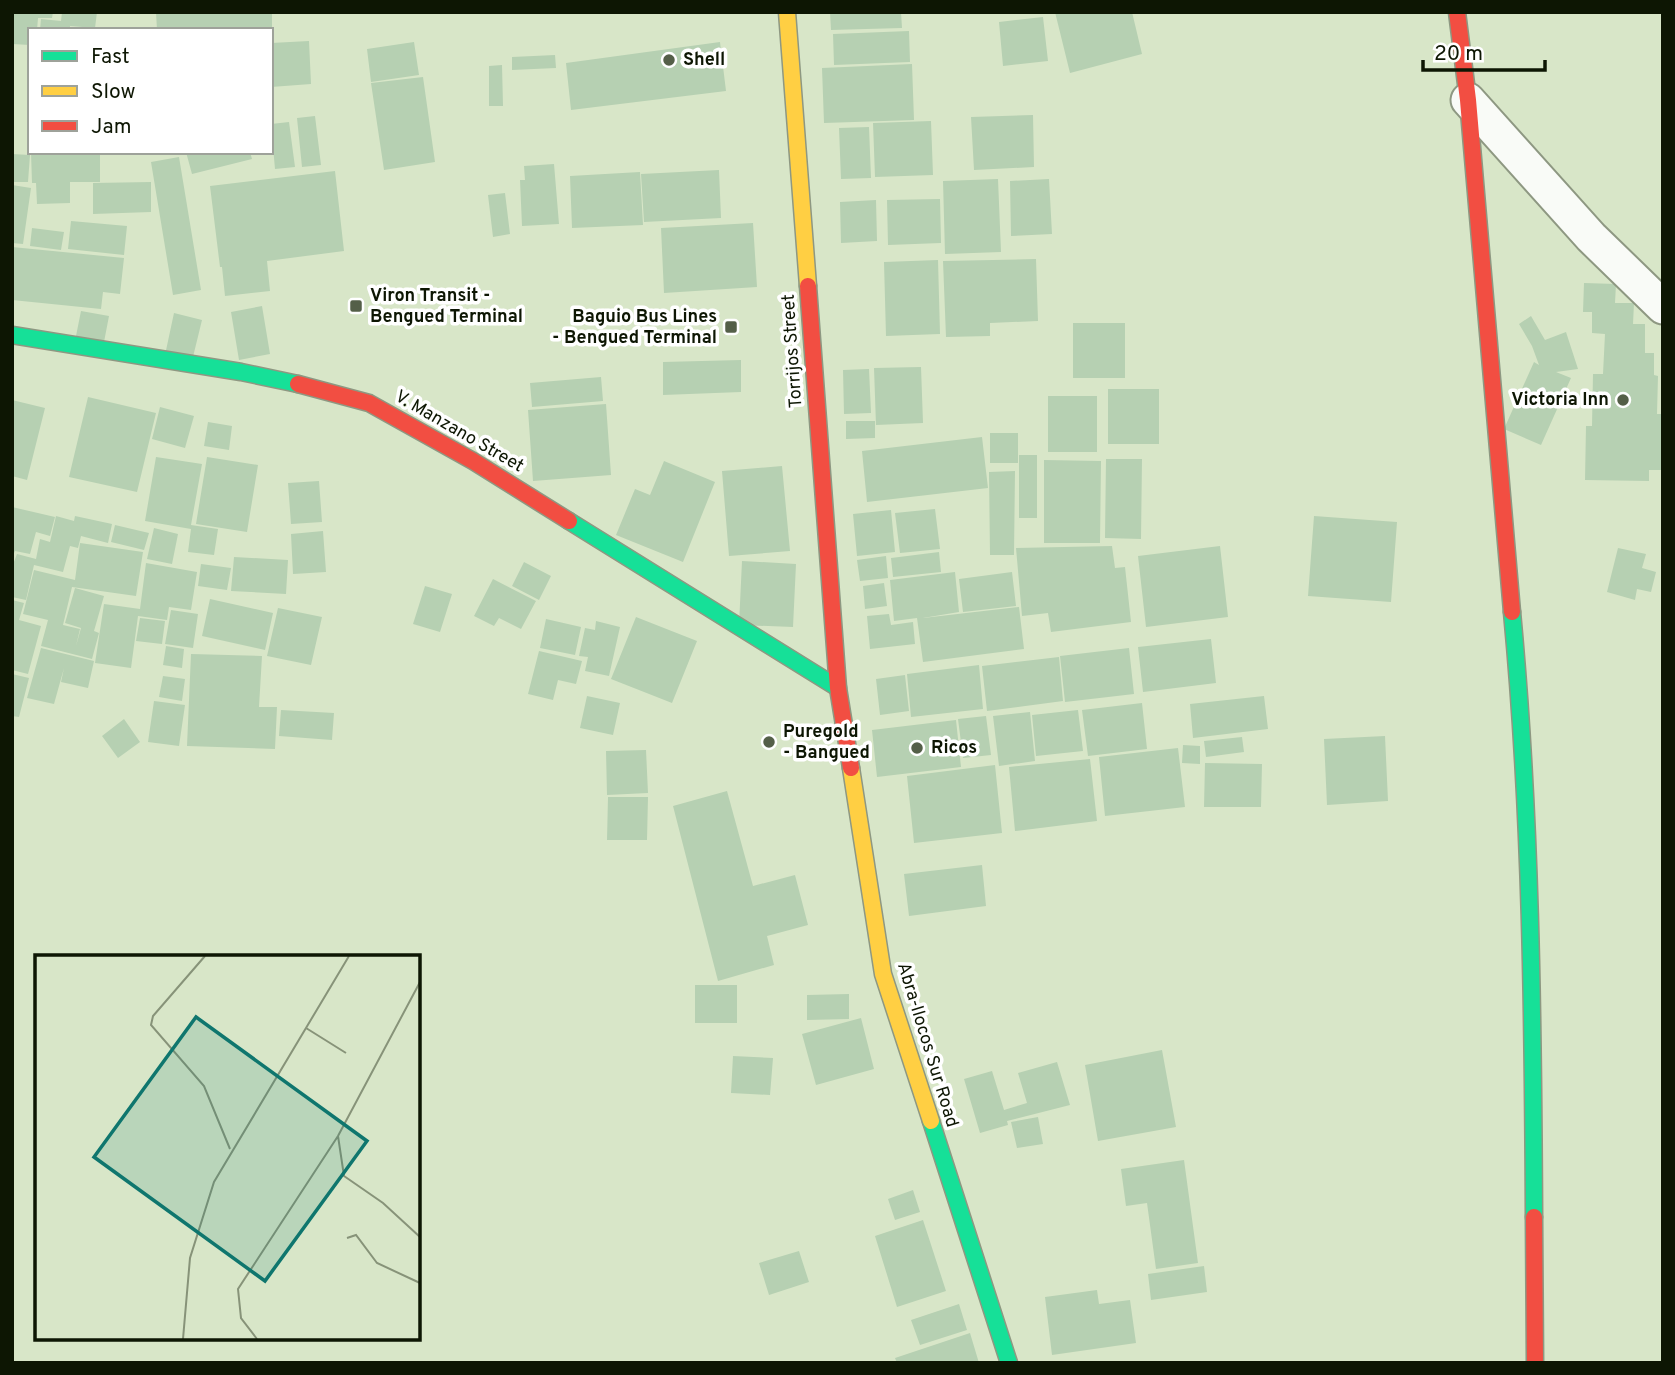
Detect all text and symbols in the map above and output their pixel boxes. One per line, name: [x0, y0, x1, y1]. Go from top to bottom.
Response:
legend: [28, 28, 273, 154]
scale bar: [1423, 28, 1546, 72]
text: 20 m: [1434, 41, 1483, 68]
text: Fast: [91, 44, 130, 71]
place label: Shell: [683, 49, 725, 72]
marker: Shell: [661, 52, 677, 68]
text: Slow: [91, 79, 136, 106]
text: Jam: [91, 114, 132, 141]
place label: Viron Transit - Bengued Terminal: [370, 285, 523, 329]
street label: Torrijos Street: [778, 293, 808, 409]
marker: Viron Transit - Bengued Terminal: [348, 298, 364, 314]
place label: Baguio Bus Lines - Bengued Terminal: [552, 306, 717, 350]
marker: Baguio Bus Lines - Bengued Terminal: [723, 319, 739, 335]
street label: V. Manzano Street: [390, 386, 528, 478]
place label: Victoria Inn: [1511, 389, 1609, 412]
marker: Victoria Inn: [1615, 392, 1631, 408]
place label: Puregold - Bangued: [783, 721, 870, 765]
marker: Puregold - Bangued: [761, 734, 777, 750]
place label: Ricos: [931, 737, 977, 760]
marker: Ricos: [909, 740, 925, 756]
inset map: [35, 955, 420, 1340]
street label: Abra-Ilocos Sur Road: [891, 960, 963, 1130]

